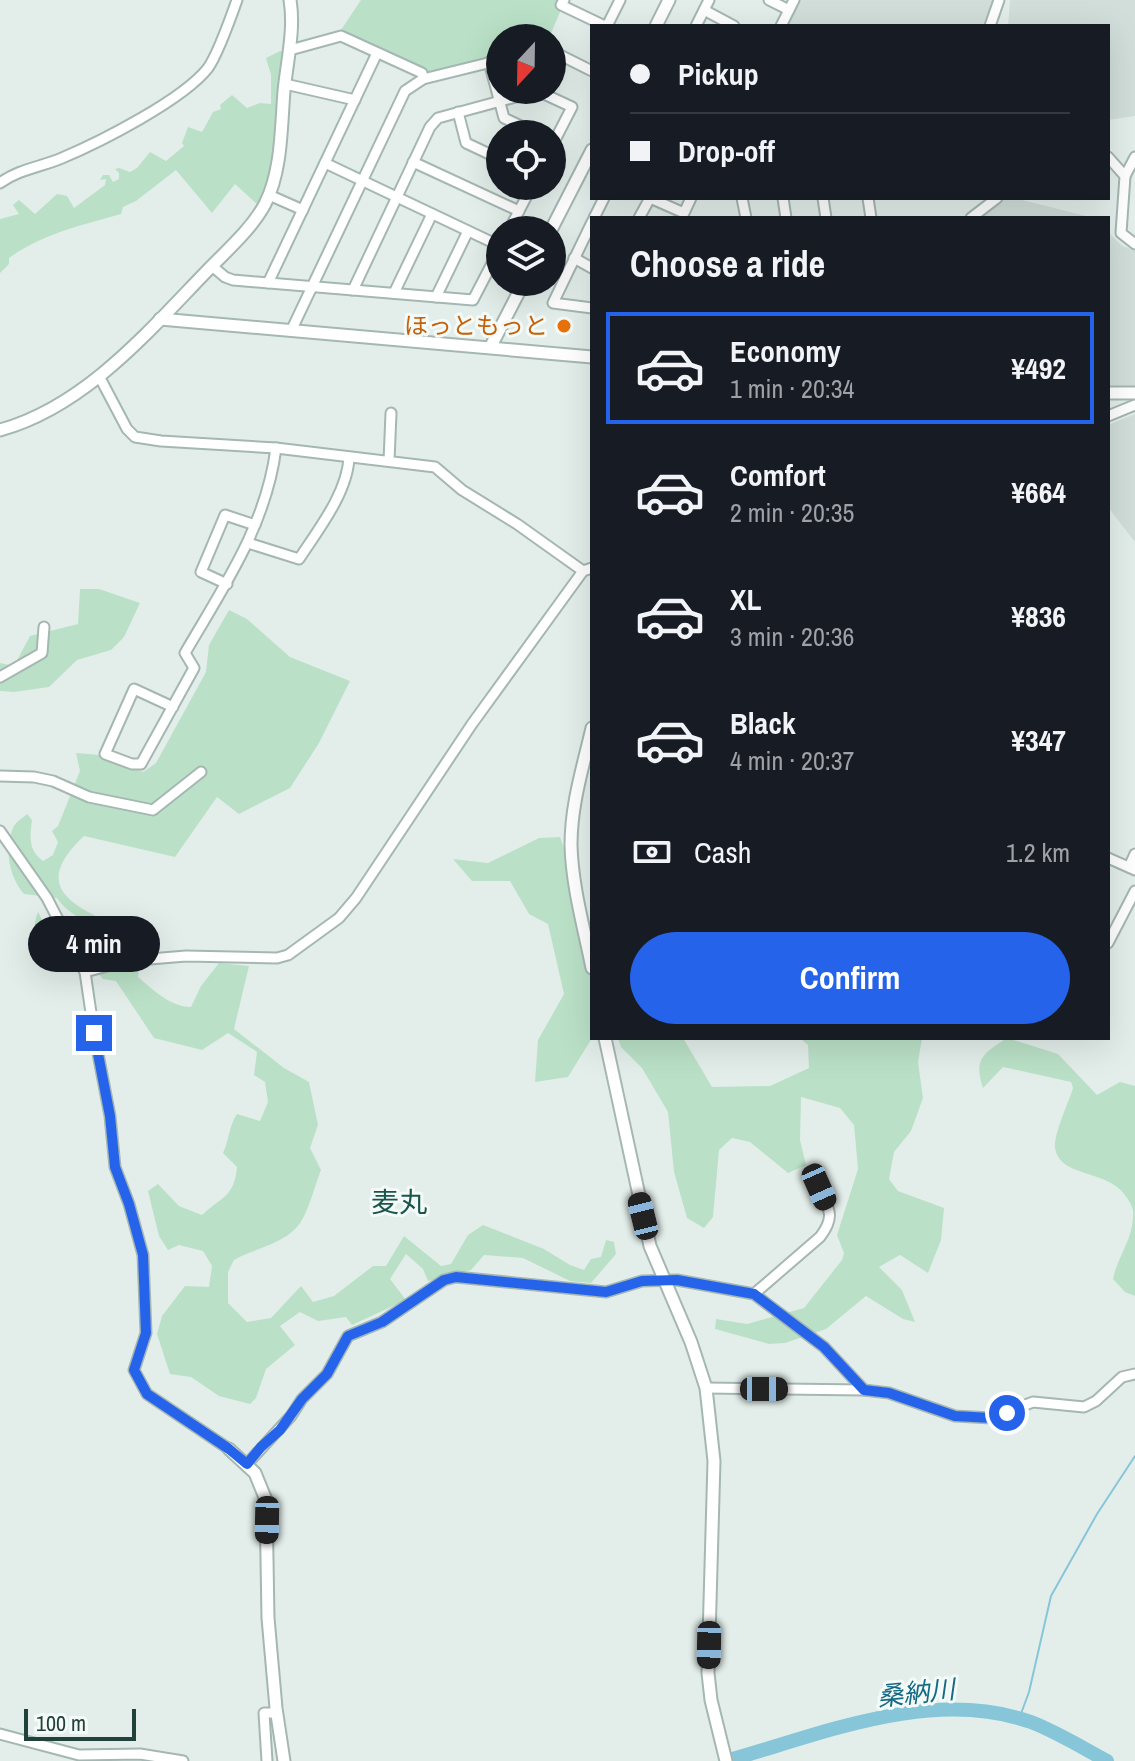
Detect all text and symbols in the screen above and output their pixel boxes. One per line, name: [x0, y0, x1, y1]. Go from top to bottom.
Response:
north arrow: [486, 24, 566, 104]
map controls: [486, 24, 566, 296]
text: Pickup: [678, 54, 759, 94]
button: locate: [486, 120, 566, 200]
text: Drop-off: [678, 131, 775, 171]
button: layers: [486, 216, 566, 296]
text: Choose a ride: [630, 240, 825, 288]
place label: ほっともっと: [404, 309, 548, 341]
marker: ほっともっと: [555, 317, 573, 335]
text: Economy: [730, 331, 841, 371]
icon: car: [634, 332, 706, 404]
text: ¥492: [1011, 348, 1066, 388]
text: 1 min · 20:34: [730, 371, 854, 406]
text: Comfort: [730, 455, 826, 495]
icon: car: [634, 456, 706, 528]
text: ¥664: [1011, 472, 1066, 512]
text: 2 min · 20:35: [730, 495, 854, 530]
text: XL: [730, 579, 761, 619]
icon: car: [634, 580, 706, 652]
text: ¥836: [1011, 596, 1066, 636]
text: 3 min · 20:36: [730, 619, 854, 654]
text: Black: [730, 703, 796, 743]
icon: car: [634, 704, 706, 776]
text: ¥347: [1011, 720, 1066, 760]
text: 4 min · 20:37: [730, 743, 854, 778]
icon: cash: [630, 830, 674, 874]
text: Cash: [694, 832, 751, 872]
text: 1.2 km: [1006, 835, 1070, 870]
callout: 4 min: [28, 917, 160, 973]
text: 4 min: [66, 926, 122, 961]
button: Confirm: [630, 932, 1070, 1024]
route end: [76, 1015, 112, 1051]
car: [798, 1160, 840, 1214]
district label: 麦丸: [371, 1183, 427, 1221]
car: [626, 1190, 660, 1242]
car: [740, 1377, 788, 1401]
route start: [989, 1395, 1025, 1431]
car: [255, 1496, 279, 1544]
car: [697, 1621, 721, 1669]
water label: 桑納川: [875, 1671, 960, 1714]
scale bar: [24, 1705, 136, 1741]
text: 100 m: [36, 1708, 86, 1738]

